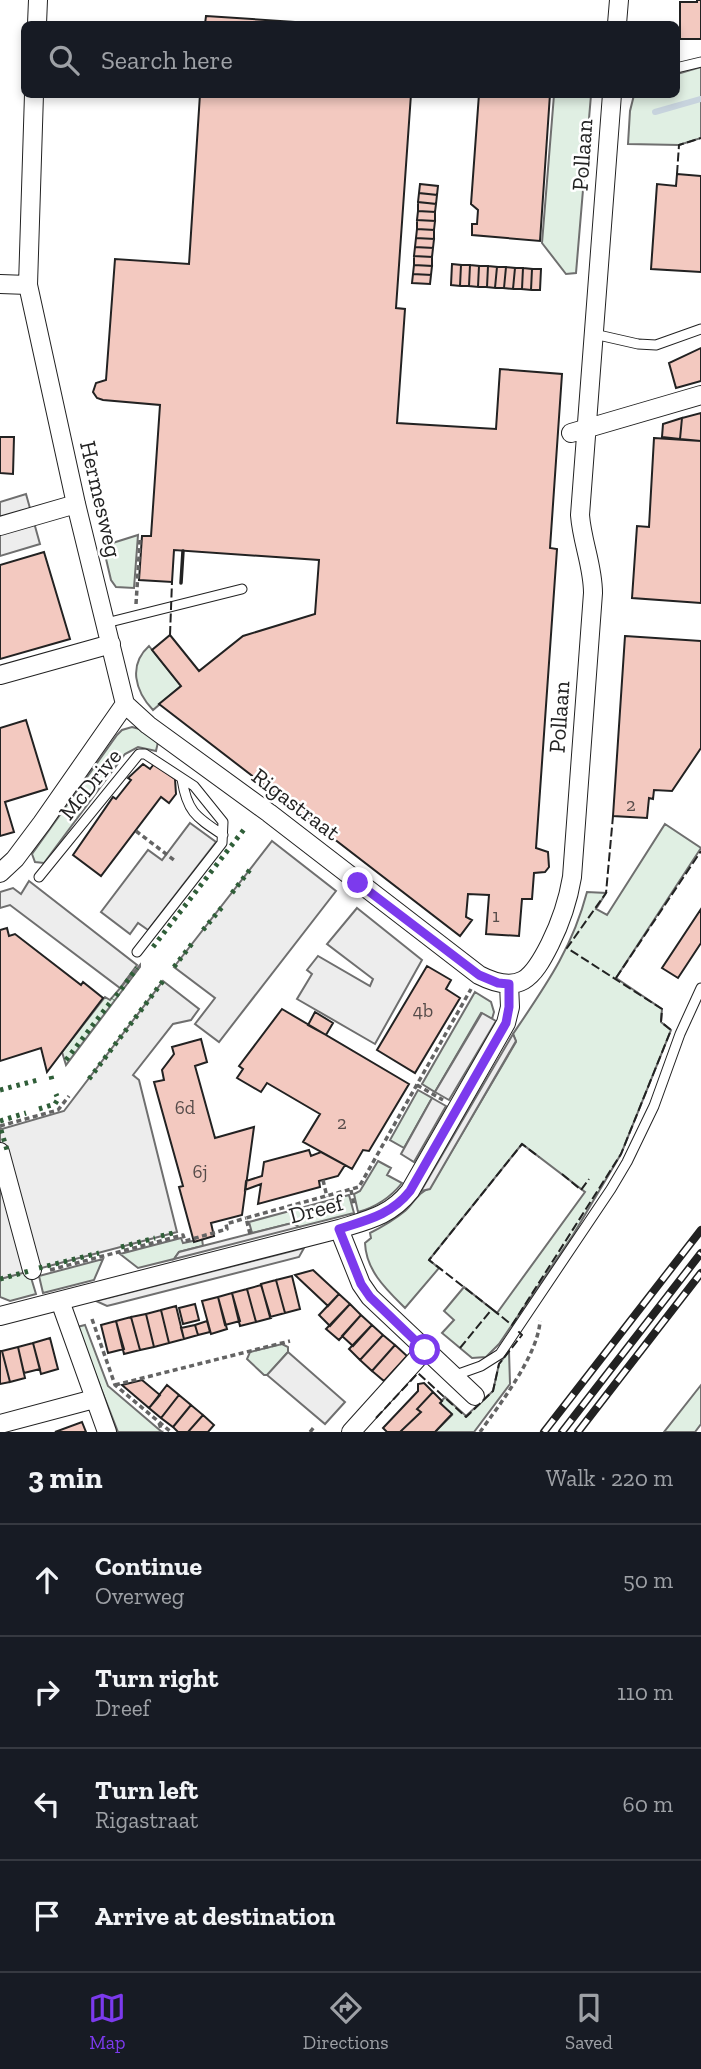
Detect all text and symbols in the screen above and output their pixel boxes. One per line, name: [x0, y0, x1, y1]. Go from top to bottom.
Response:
search box: [21, 21, 680, 98]
icon: search: [45, 41, 83, 79]
text: Search here: [101, 44, 233, 76]
street label: Pollaan: [566, 118, 598, 192]
street label: Hermesweg: [74, 438, 128, 560]
street label: Pollaan: [543, 680, 575, 754]
street label: McDrive: [53, 742, 127, 826]
street label: Rigastraat: [246, 762, 346, 847]
house number: 2: [626, 793, 636, 816]
route end: [342, 867, 373, 898]
house number: 1: [492, 904, 500, 927]
house number: 4b: [413, 999, 433, 1022]
house number: 6d: [175, 1096, 196, 1119]
house number: 2: [337, 1111, 347, 1134]
house number: 6j: [193, 1160, 207, 1183]
street label: Dreef: [286, 1188, 348, 1230]
route start: [409, 1334, 440, 1365]
text: 3 min: [28, 1460, 103, 1496]
text: Walk · 220 m: [546, 1464, 673, 1492]
text: Continue: [95, 1550, 202, 1582]
icon: ahead: [28, 1561, 66, 1599]
text: 50 m: [623, 1566, 673, 1594]
text: Overweg: [95, 1582, 184, 1610]
text: Turn right: [95, 1662, 218, 1694]
icon: right: [28, 1673, 66, 1711]
text: 110 m: [617, 1678, 673, 1706]
text: Dreef: [95, 1694, 150, 1722]
text: Turn left: [95, 1774, 198, 1806]
icon: left: [28, 1785, 66, 1823]
text: 60 m: [622, 1790, 673, 1818]
text: Rigastraat: [95, 1806, 198, 1834]
icon: arrive: [28, 1897, 66, 1935]
text: Arrive at destination: [95, 1900, 335, 1932]
tab: Map: [88, 1989, 126, 2054]
tab: Directions: [303, 1989, 389, 2054]
tab: Saved: [565, 1989, 613, 2054]

